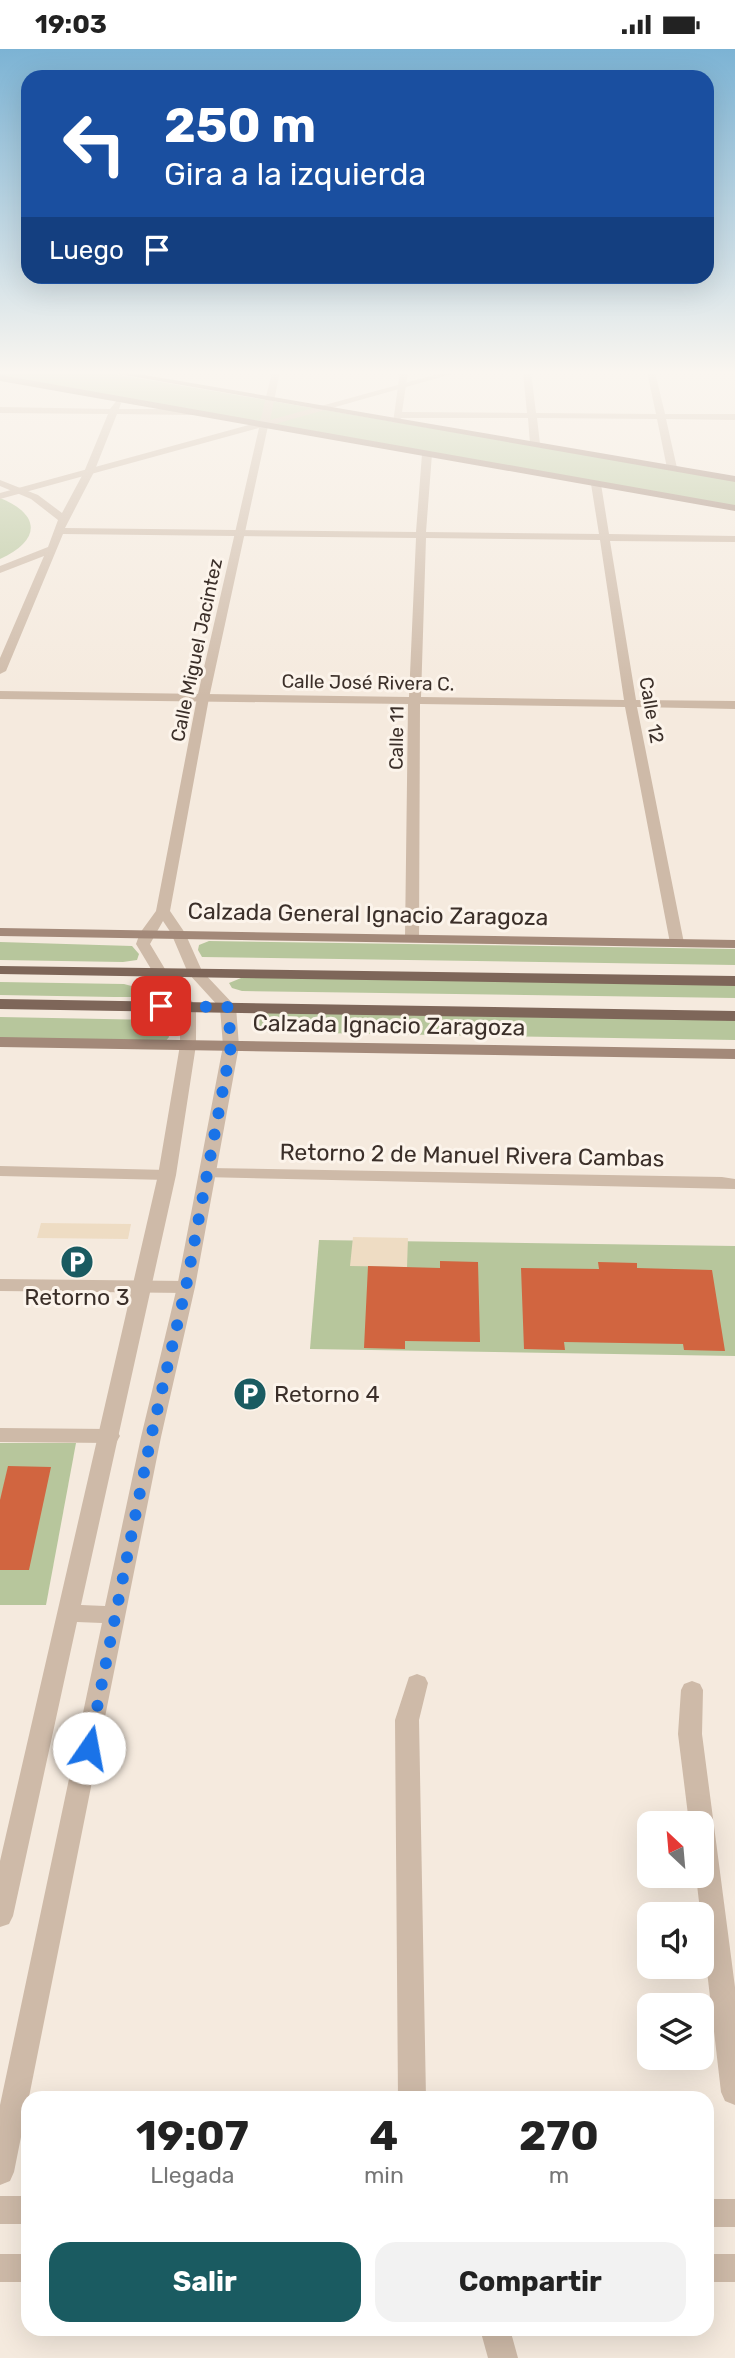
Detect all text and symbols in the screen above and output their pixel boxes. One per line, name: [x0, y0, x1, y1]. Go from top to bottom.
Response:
text: 19:03: [35, 9, 107, 40]
text: 250 m: [164, 96, 316, 154]
icon: left: [49, 98, 140, 189]
text: Gira a la izquierda: [164, 155, 426, 193]
icon: arrive: [138, 231, 176, 269]
text: Luego: [49, 235, 124, 266]
street label: Calle Miguel Jacintez: [166, 556, 227, 744]
street label: Calle José Rivera C.: [281, 669, 455, 696]
street label: Calle 12: [634, 675, 669, 745]
street label: Calle 11: [384, 706, 409, 770]
street label: Calzada General Ignacio Zaragoza: [188, 897, 548, 931]
pin: [131, 976, 191, 1036]
icon: arrive: [142, 987, 180, 1025]
street label: Calzada Ignacio Zaragoza: [252, 1009, 526, 1041]
street label: Retorno 2 de Manuel Rivera Cambas: [279, 1138, 665, 1172]
parking icon: Retorno 3: [58, 1243, 96, 1281]
place label: Retorno 3: [24, 1283, 130, 1311]
parking icon: Retorno 4: [231, 1375, 269, 1413]
place label: Retorno 4: [274, 1380, 380, 1408]
position arrow: [52, 1711, 126, 1785]
north arrow: [637, 1811, 714, 1888]
map controls: [637, 1811, 714, 2070]
button: sound: [637, 1902, 714, 1979]
button: layers: [637, 1993, 714, 2070]
text: 19:07: [136, 2111, 249, 2161]
text: 4: [370, 2111, 398, 2161]
text: 270: [519, 2111, 599, 2161]
text: Llegada: [150, 2161, 235, 2189]
text: min: [364, 2161, 404, 2189]
text: m: [549, 2161, 569, 2189]
button: Salir: [49, 2242, 361, 2322]
button: Compartir: [375, 2242, 686, 2322]

